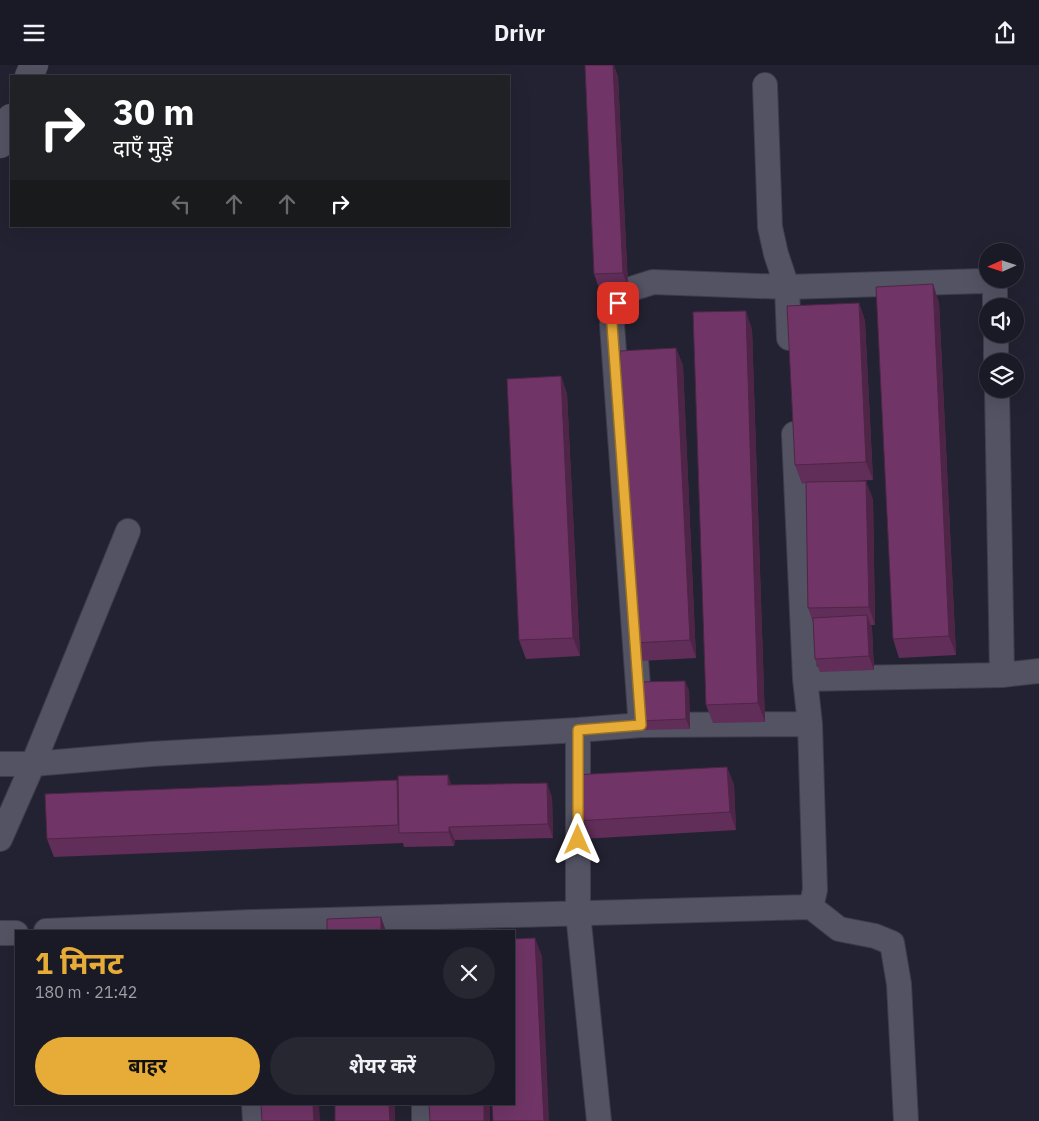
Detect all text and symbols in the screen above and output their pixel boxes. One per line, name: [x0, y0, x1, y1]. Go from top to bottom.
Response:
text: Drivr: [494, 18, 545, 47]
icon: menu: [20, 19, 48, 47]
icon: share: [991, 19, 1019, 47]
text: 30 m: [113, 89, 195, 135]
icon: right: [30, 95, 95, 160]
text: दाएँ मुड़ें: [113, 133, 173, 162]
icon: left: [167, 190, 195, 218]
icon: ahead: [220, 190, 248, 218]
icon: ahead: [273, 190, 301, 218]
icon: right: [326, 190, 354, 218]
north arrow: [979, 243, 1024, 287]
map controls: [979, 243, 1024, 398]
pin: [597, 282, 639, 324]
icon: arrive: [604, 289, 632, 317]
button: sound: [979, 298, 1024, 343]
button: layers: [979, 353, 1024, 398]
position arrow: [551, 813, 603, 865]
text: 1 मिनट: [35, 943, 123, 982]
button: close: [443, 947, 495, 999]
text: 180 m · 21:42: [35, 982, 137, 1002]
button: बाहर: [35, 1037, 260, 1095]
button: शेयर करें: [270, 1037, 495, 1095]

